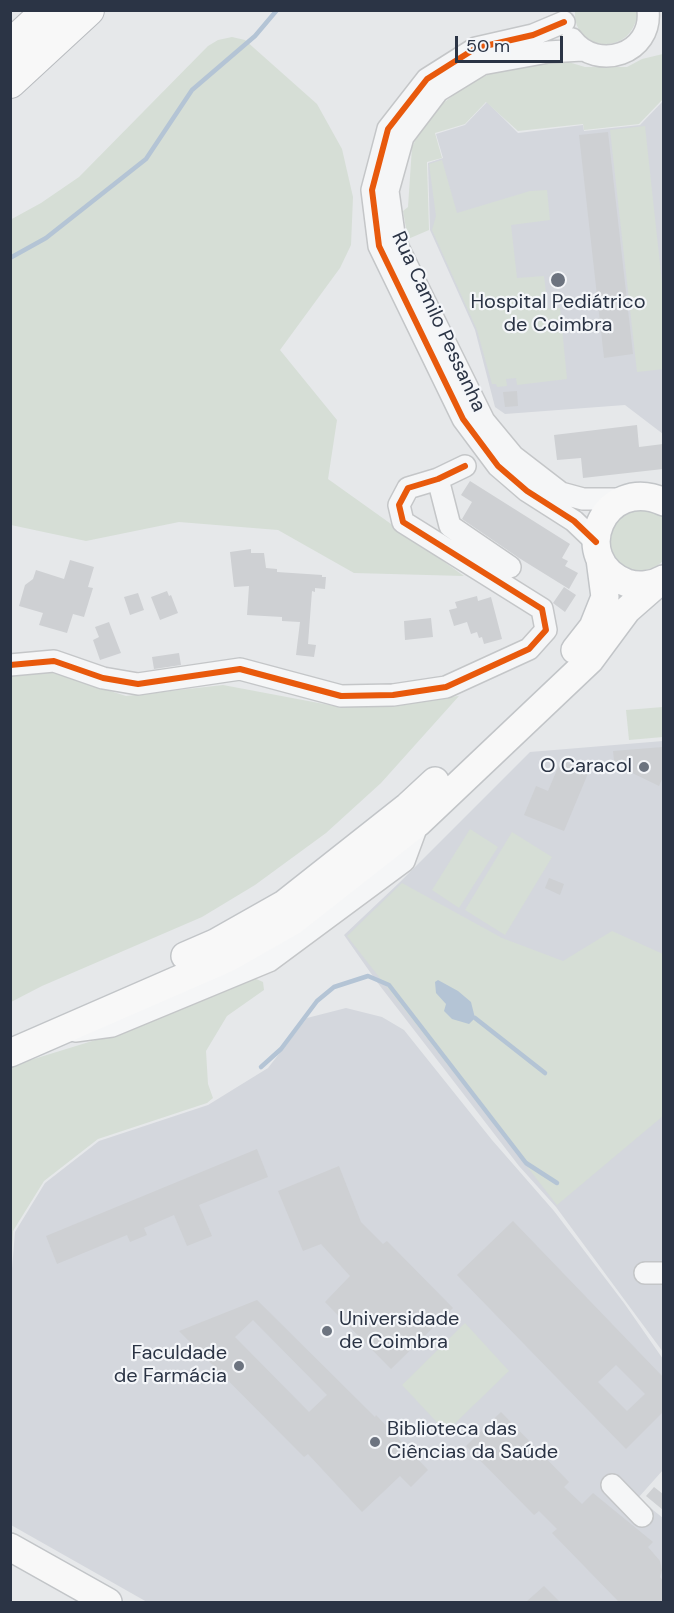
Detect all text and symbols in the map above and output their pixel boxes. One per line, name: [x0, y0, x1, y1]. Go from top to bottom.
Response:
scale bar: [458, 24, 566, 62]
text: 50 m: [466, 34, 510, 58]
street label: Rua Camilo Pessanha: [386, 228, 490, 416]
marker: Hospital Pediátrico de Coimbra: [549, 271, 567, 289]
place label: Hospital Pediátrico de Coimbra: [471, 291, 645, 338]
place label: O Caracol: [540, 755, 632, 779]
marker: O Caracol: [637, 760, 651, 774]
place label: Universidade de Coimbra: [339, 1308, 459, 1355]
marker: Universidade de Coimbra: [320, 1324, 334, 1338]
place label: Faculdade de Farmácia: [114, 1342, 227, 1389]
marker: Faculdade de Farmácia: [232, 1359, 246, 1373]
place label: Biblioteca das Ciências da Saúde: [387, 1418, 558, 1465]
marker: Biblioteca das Ciências da Saúde: [368, 1435, 382, 1449]

